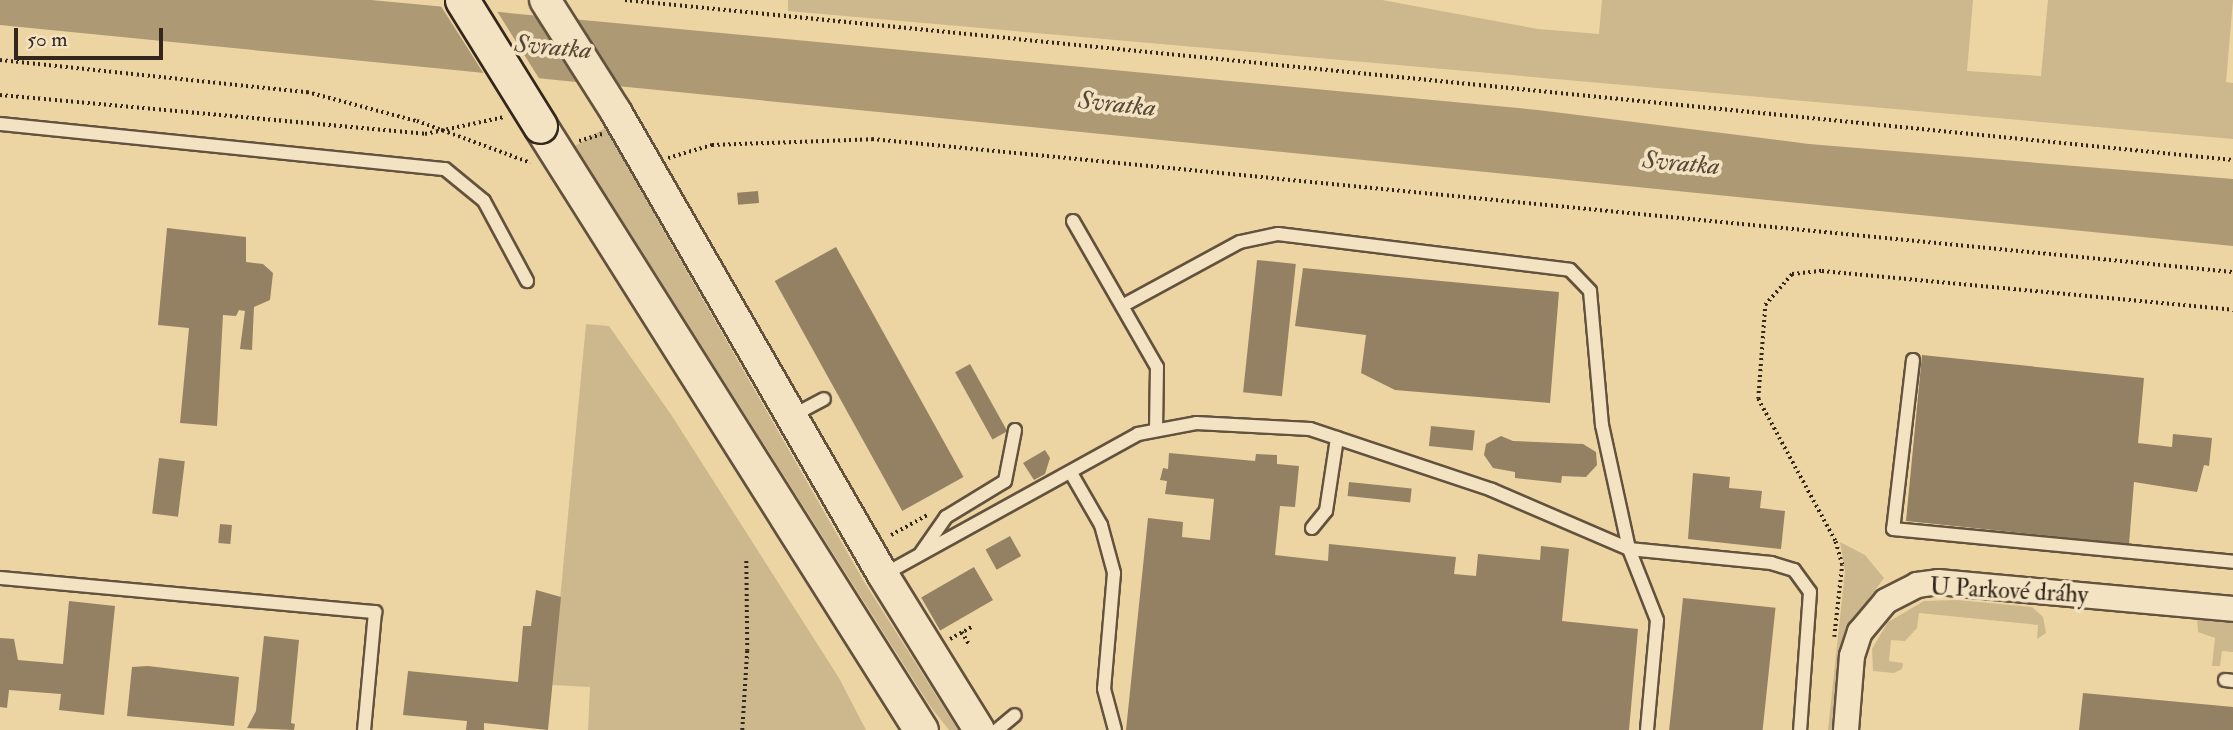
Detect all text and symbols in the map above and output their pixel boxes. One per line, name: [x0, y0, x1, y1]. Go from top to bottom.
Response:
scale bar: [18, 14, 166, 58]
text: 50 m: [27, 26, 68, 53]
water label: Svratka: [513, 29, 593, 67]
water label: Svratka: [1077, 85, 1157, 125]
water label: Svratka: [1641, 145, 1721, 183]
street label: U Parkové dráhy: [1929, 572, 2089, 610]

